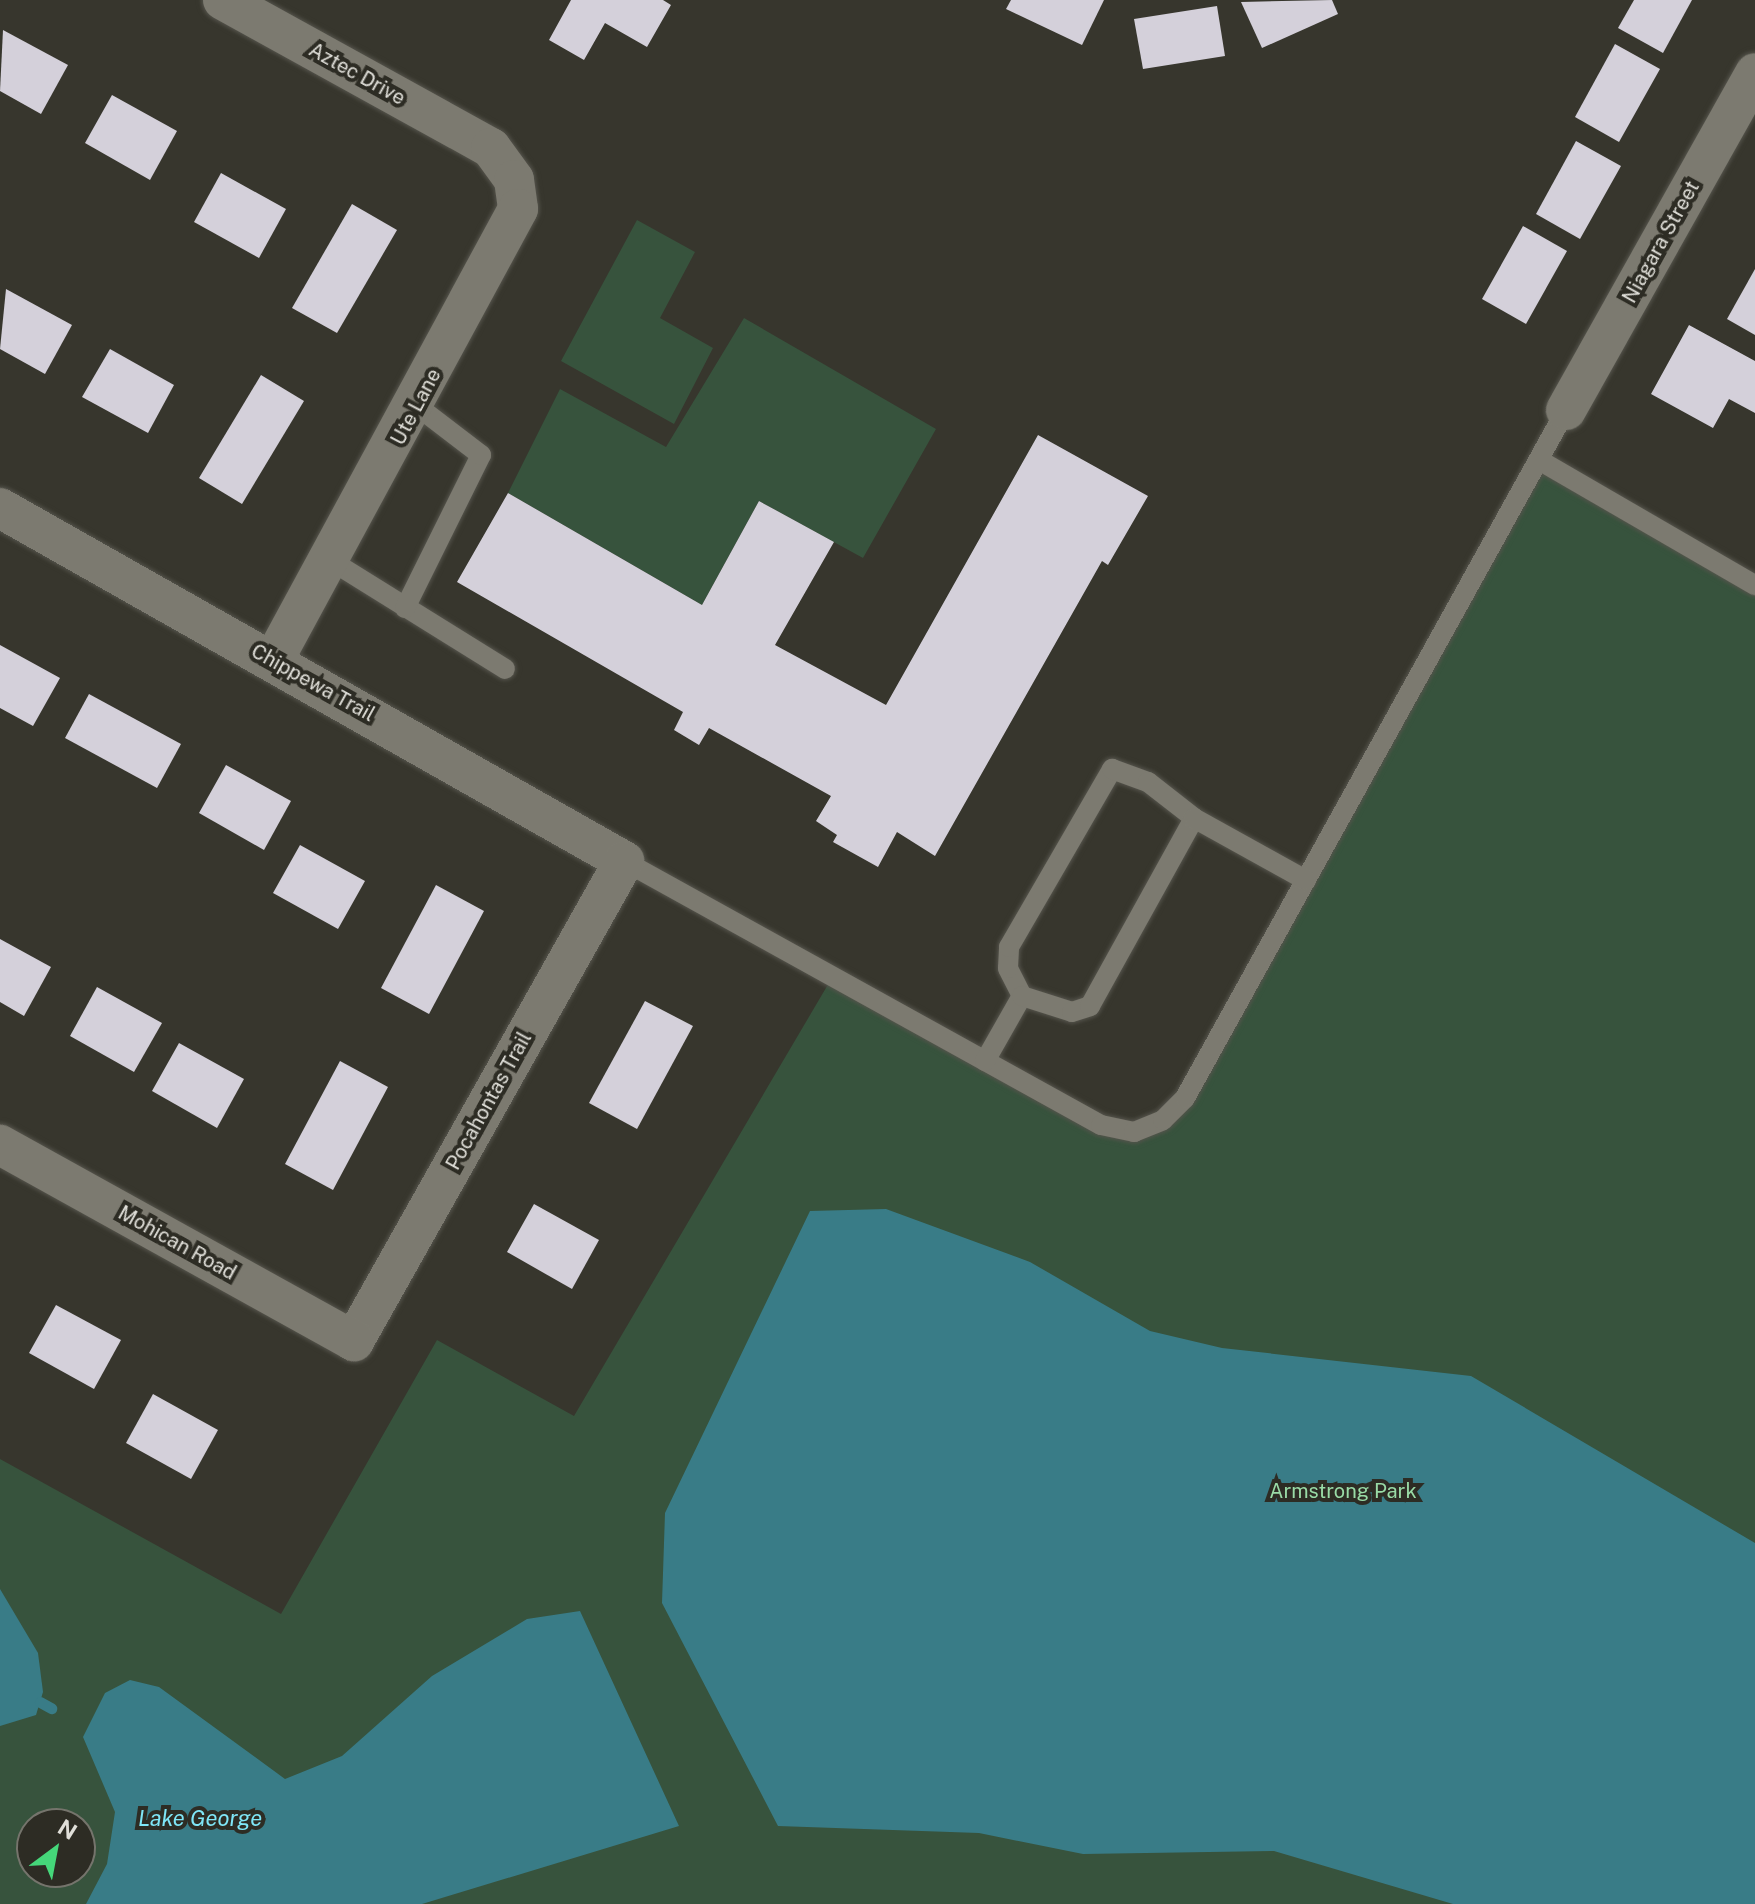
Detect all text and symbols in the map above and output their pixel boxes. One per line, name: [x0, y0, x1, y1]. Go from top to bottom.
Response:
street label: Aztec Drive: [305, 38, 409, 110]
street label: Niagara Street: [1618, 177, 1704, 307]
street label: Ute Lane: [386, 365, 446, 449]
street label: Chippewa Trail: [247, 639, 379, 727]
street label: Pocahontas Trail: [441, 1028, 537, 1174]
street label: Mohican Road: [114, 1201, 240, 1285]
park label: Armstrong Park: [1269, 1479, 1417, 1503]
water label: Lake George: [138, 1806, 262, 1832]
north arrow: [16, 1808, 96, 1888]
text: N: [53, 1814, 82, 1845]

